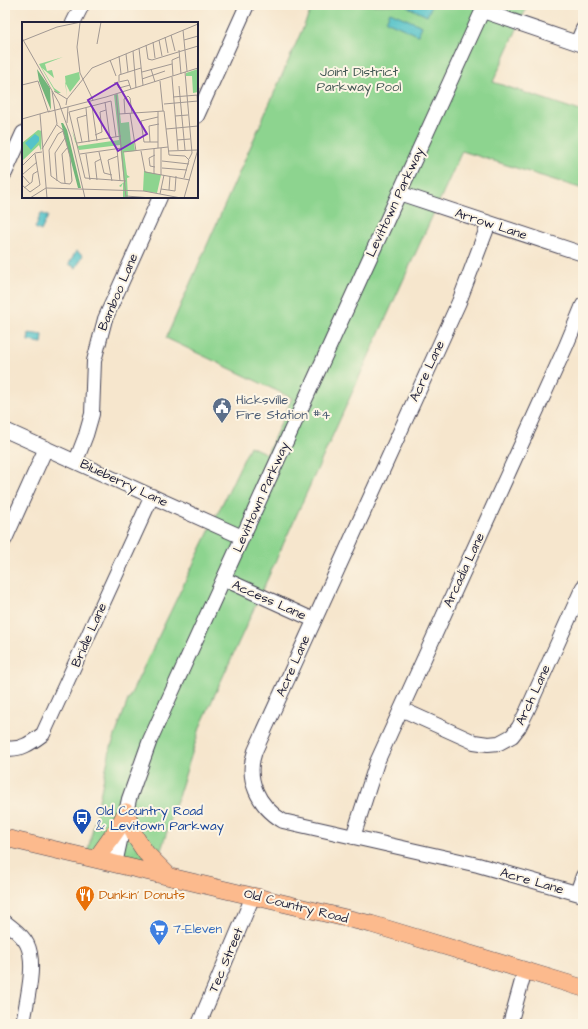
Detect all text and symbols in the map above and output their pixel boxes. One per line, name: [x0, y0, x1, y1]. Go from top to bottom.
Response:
inset map: [22, 22, 198, 198]
park label: Joint District Parkway Pool: [317, 63, 401, 97]
street label: Levittown Parkway: [362, 144, 429, 260]
street label: Arrow Lane: [453, 204, 529, 244]
street label: Bamboo Lane: [94, 251, 142, 333]
street label: Acre Lane: [405, 338, 449, 404]
place label: Hicksville Fire Station #4: [236, 391, 330, 424]
public building icon: Hicksville Fire Station #4: [211, 396, 233, 424]
street label: Levittown Parkway: [229, 439, 294, 555]
street label: Blueberry Lane: [77, 455, 171, 512]
street label: Arcadia Lane: [439, 530, 489, 610]
street label: Access Lane: [229, 576, 309, 624]
street label: Bridle Lane: [67, 600, 111, 670]
street label: Acre Lane: [272, 633, 314, 699]
street label: Arch Lane: [511, 662, 555, 728]
place label: Old Country Road & Levitown Parkway: [96, 802, 224, 836]
bus stop icon: Old Country Road & Levitown Parkway: [71, 807, 93, 835]
street label: Acre Lane: [498, 863, 566, 899]
restaurant icon: Dunkin' Donuts: [74, 884, 96, 912]
street label: Old Country Road: [242, 884, 350, 929]
place label: Dunkin' Donuts: [99, 886, 185, 904]
supermarket icon: 7-Eleven: [148, 918, 170, 946]
place label: 7-Eleven: [173, 920, 223, 938]
street label: Tec Street: [204, 924, 248, 995]

